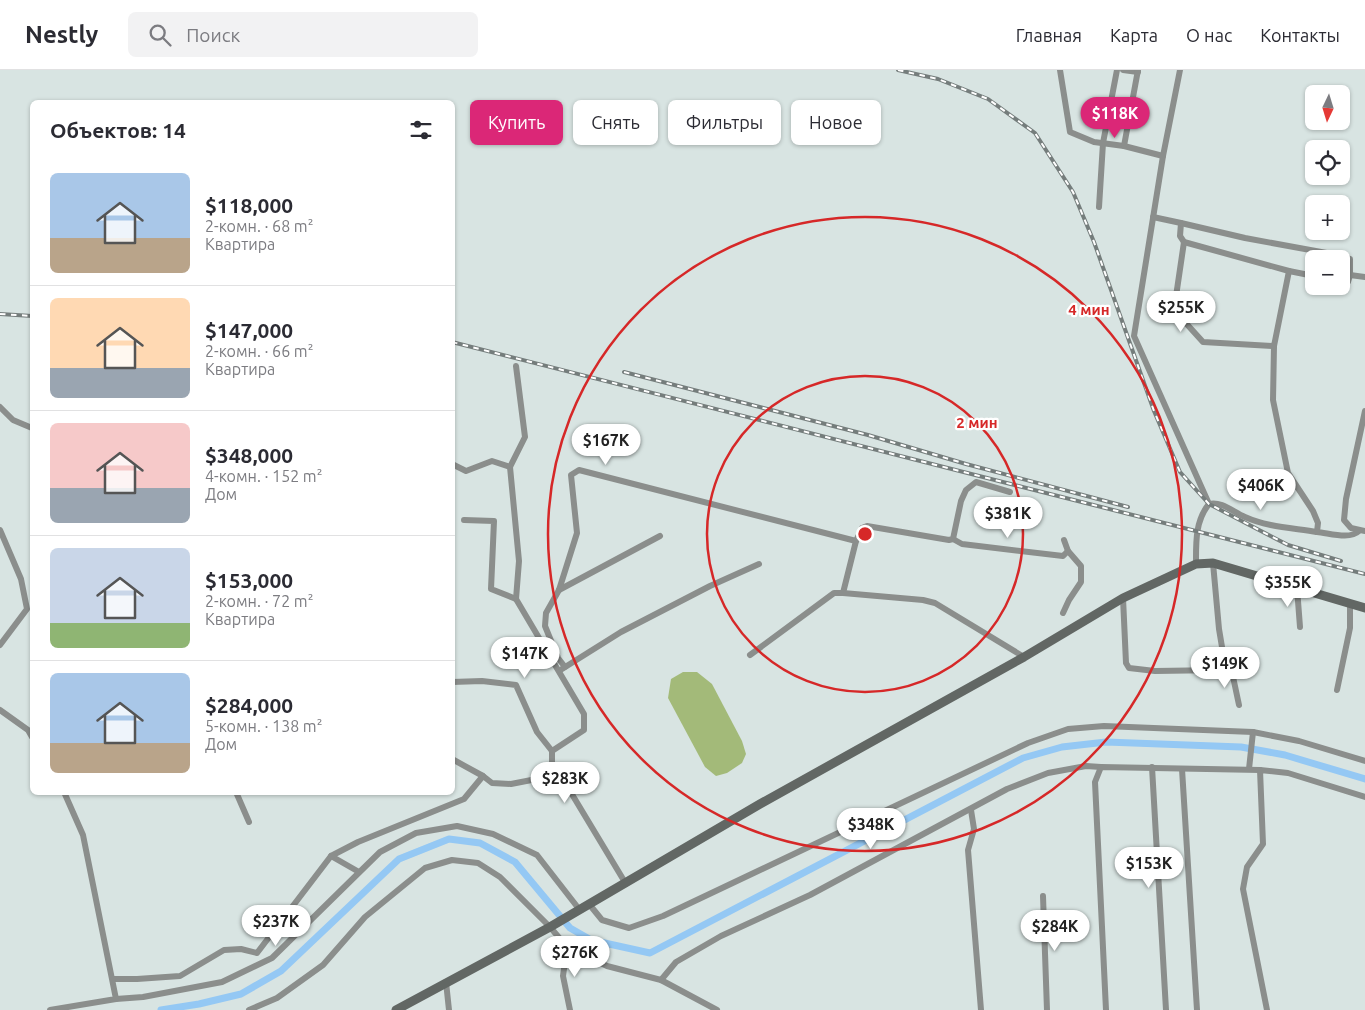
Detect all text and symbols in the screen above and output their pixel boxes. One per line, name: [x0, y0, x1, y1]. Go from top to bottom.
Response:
search box: [128, 12, 478, 57]
text: Nestly: [25, 21, 98, 48]
icon: search: [146, 21, 174, 49]
text: Поиск: [186, 24, 240, 46]
text: Главная: [1016, 25, 1082, 45]
text: Карта: [1110, 25, 1158, 45]
text: О нас: [1186, 25, 1232, 45]
text: Контакты: [1260, 25, 1340, 45]
north arrow: [1305, 85, 1350, 130]
map controls: [1305, 85, 1350, 295]
pin: $118K: [1080, 97, 1150, 139]
chip: Купить: [470, 100, 563, 145]
chip: Снять: [573, 100, 658, 145]
chip: Фильтры: [668, 100, 781, 145]
chip: Новое: [791, 100, 881, 145]
text: $118K: [1092, 104, 1138, 122]
icon: filters: [407, 116, 435, 144]
text: Объектов: 14: [50, 118, 186, 142]
button: locate: [1305, 140, 1350, 185]
icon: home: [90, 193, 150, 253]
text: $118,000: [205, 193, 293, 217]
button: +: [1305, 195, 1350, 240]
text: 2-комн. · 68 m²: [205, 217, 313, 235]
text: Квартира: [205, 235, 275, 253]
button: −: [1305, 250, 1350, 295]
pin: $255K: [1146, 290, 1216, 333]
text: $255K: [1158, 298, 1204, 316]
text: 4 мин: [1068, 301, 1110, 318]
icon: home: [90, 318, 150, 378]
text: $147,000: [205, 318, 293, 342]
text: 2-комн. · 66 m²: [205, 342, 313, 360]
text: Квартира: [205, 360, 275, 378]
text: 2 мин: [956, 414, 998, 431]
pin: $167K: [571, 424, 641, 466]
text: $167K: [583, 431, 629, 449]
icon: home: [90, 443, 150, 503]
text: $348,000: [205, 443, 293, 467]
text: 4-комн. · 152 m²: [205, 467, 322, 485]
pin: $406K: [1226, 468, 1296, 511]
text: $406K: [1238, 476, 1284, 494]
text: Дом: [205, 485, 237, 503]
pin: $381K: [973, 496, 1043, 539]
text: $381K: [985, 504, 1031, 522]
centre of rings: [856, 525, 874, 543]
pin: $355K: [1253, 566, 1323, 608]
icon: home: [90, 568, 150, 628]
text: $153,000: [205, 568, 293, 592]
text: $355K: [1265, 573, 1311, 591]
text: 2-комн. · 72 m²: [205, 592, 313, 610]
text: Квартира: [205, 610, 275, 628]
pin: $147K: [490, 636, 560, 679]
text: $147K: [502, 644, 548, 662]
pin: $149K: [1190, 646, 1260, 689]
text: $149K: [1202, 654, 1248, 672]
icon: home: [90, 693, 150, 753]
text: $284,000: [205, 693, 293, 717]
text: 5-комн. · 138 m²: [205, 717, 322, 735]
text: Дом: [205, 735, 237, 753]
pin: $283K: [530, 762, 600, 804]
text: $283K: [542, 769, 588, 787]
pin: $348K: [836, 808, 906, 850]
text: $348K: [848, 815, 894, 833]
pin: $153K: [1114, 846, 1184, 889]
text: $153K: [1126, 854, 1172, 872]
pin: $237K: [241, 904, 311, 947]
pin: $284K: [1020, 910, 1090, 952]
text: $237K: [253, 912, 299, 930]
text: $284K: [1032, 917, 1078, 935]
pin: $276K: [540, 936, 610, 978]
text: $276K: [552, 943, 598, 961]

